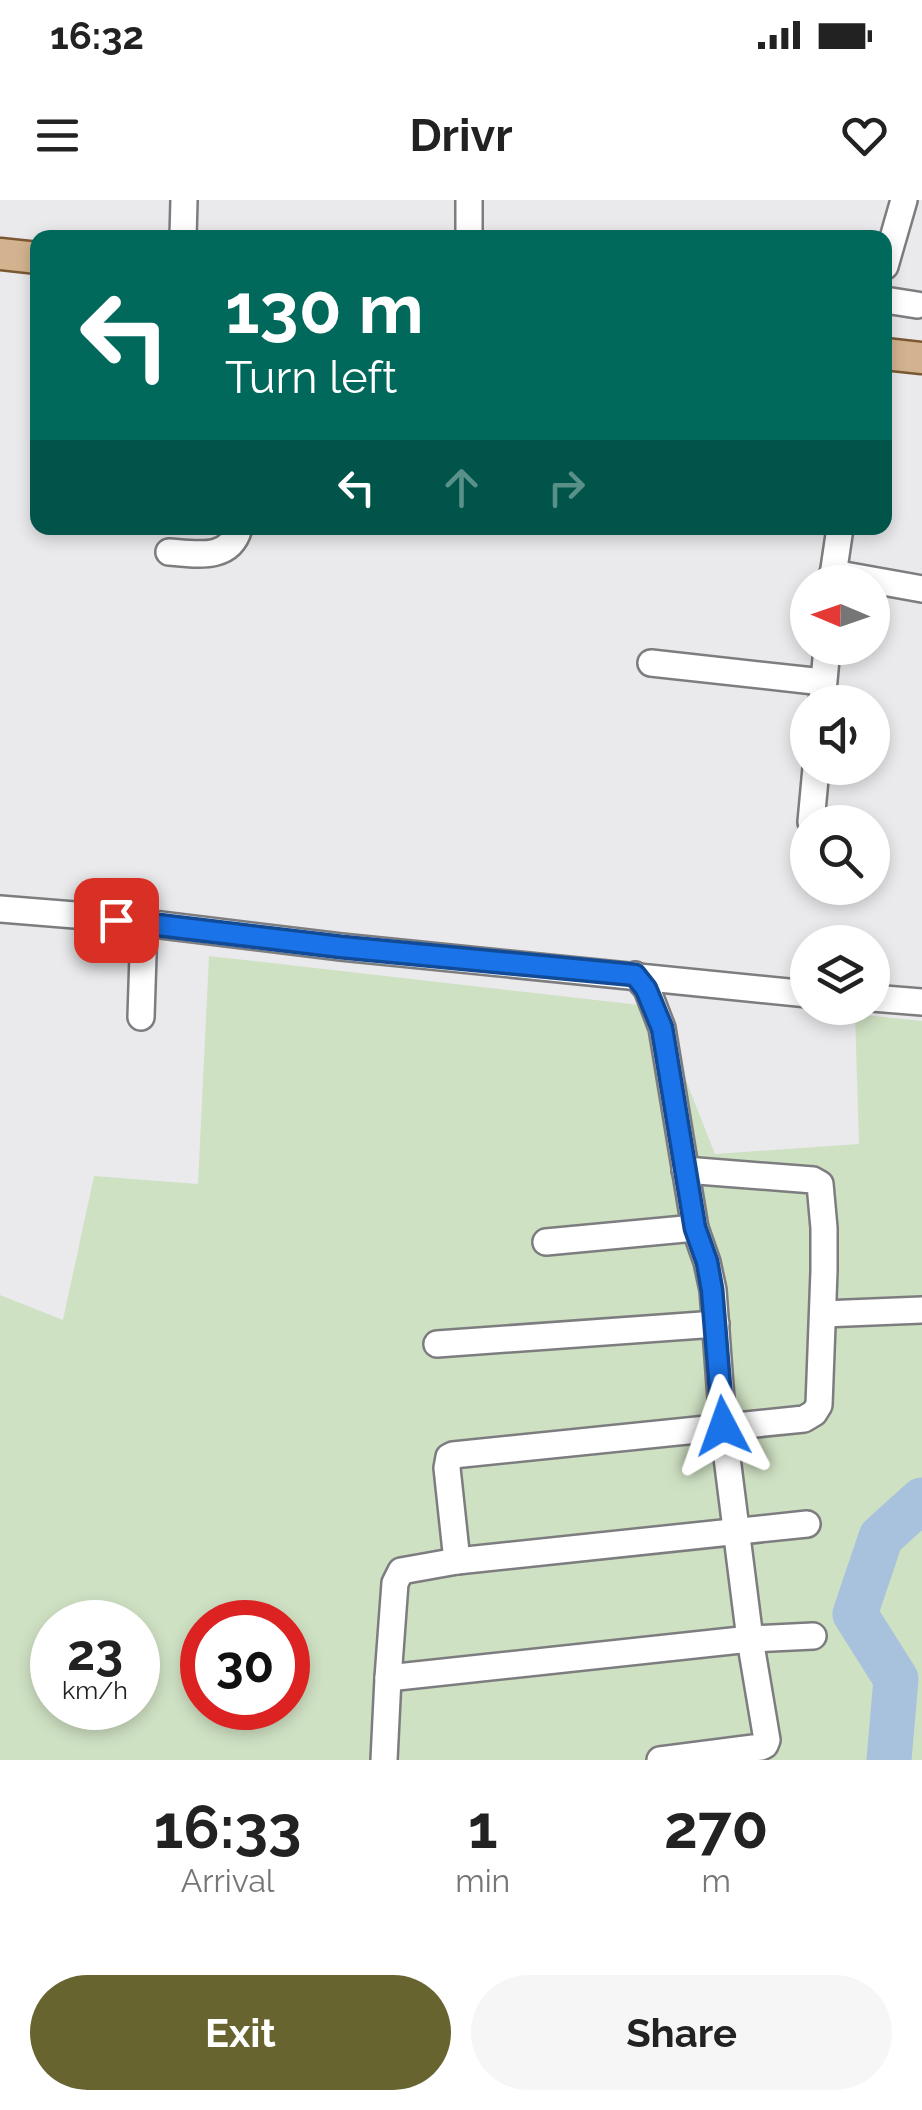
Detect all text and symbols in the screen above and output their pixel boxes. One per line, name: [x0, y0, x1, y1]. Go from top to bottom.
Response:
text: 16:32: [50, 13, 144, 58]
icon: menu: [30, 108, 85, 163]
icon: heart: [837, 108, 892, 163]
text: Drivr: [409, 109, 513, 162]
text: 130 m: [225, 267, 424, 349]
icon: left: [60, 270, 190, 400]
text: Turn left: [225, 351, 397, 404]
icon: left: [329, 460, 384, 515]
icon: ahead: [434, 460, 489, 515]
icon: right: [539, 460, 594, 515]
north arrow: [790, 565, 890, 665]
map controls: [790, 565, 890, 1025]
button: sound: [790, 685, 890, 785]
button: search: [790, 805, 890, 905]
pin: [74, 878, 159, 963]
icon: arrive: [89, 893, 144, 948]
button: layers: [790, 925, 890, 1025]
position arrow: [671, 1374, 775, 1478]
speed limit sign: 30: [180, 1600, 310, 1730]
text: 23: [67, 1623, 123, 1682]
text: km/h: [62, 1675, 128, 1705]
text: 16:33: [154, 1792, 302, 1862]
text: 1: [468, 1792, 498, 1862]
text: 270: [664, 1792, 768, 1862]
text: Arrival: [181, 1862, 275, 1899]
text: min: [455, 1862, 510, 1899]
text: m: [701, 1862, 731, 1899]
button: Exit: [30, 1975, 451, 2090]
button: Share: [471, 1975, 892, 2090]

